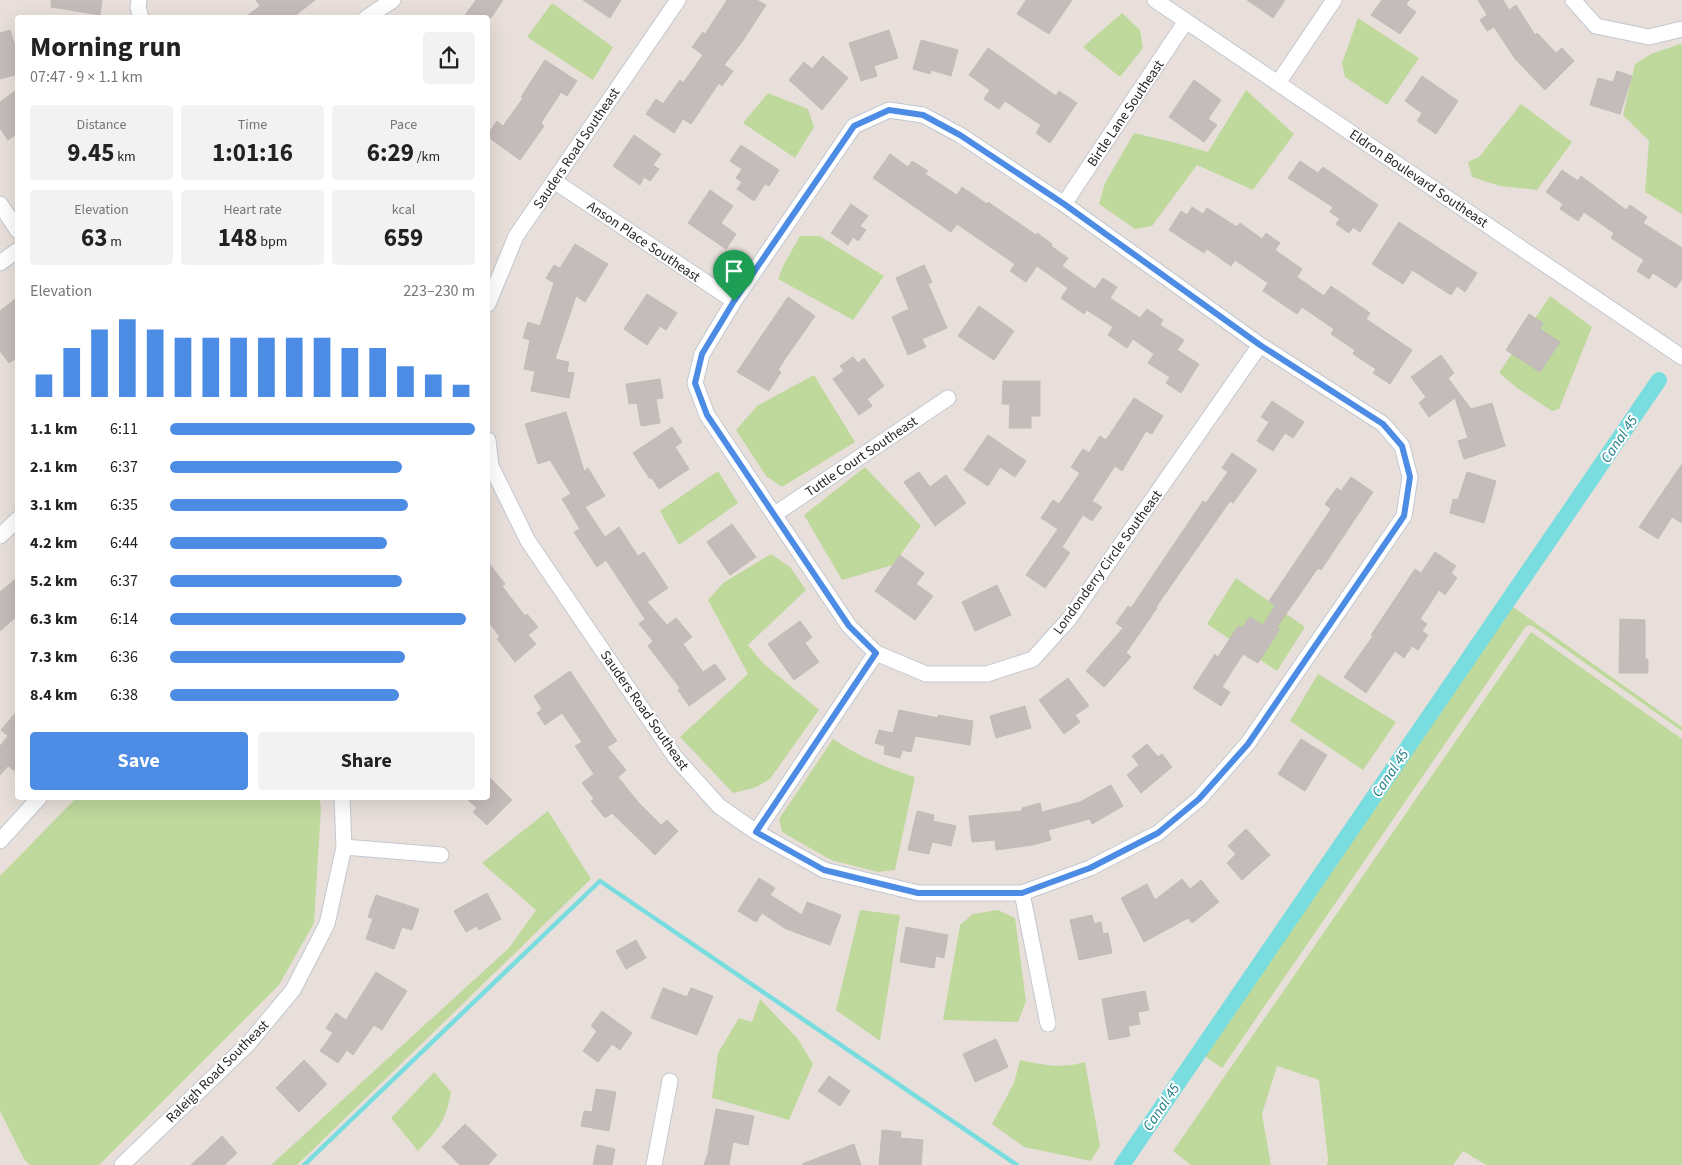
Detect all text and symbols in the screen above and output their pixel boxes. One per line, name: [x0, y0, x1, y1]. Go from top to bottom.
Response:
text: Morning run: [30, 27, 181, 67]
button: share: [423, 32, 475, 84]
street label: Birtle Lane Southeast: [1083, 56, 1169, 171]
text: 07:47 · 9 × 1.1 km: [30, 66, 143, 88]
street label: Sauders Road Southeast: [529, 84, 625, 213]
text: Distance: [77, 115, 126, 135]
text: Time: [238, 115, 267, 135]
text: Pace: [390, 115, 417, 135]
street label: Eldron Boulevard Southeast: [1345, 125, 1492, 233]
text: 9.45: [67, 135, 114, 171]
text: 1:01:16: [212, 135, 293, 171]
text: 6:29: [367, 135, 414, 171]
text: km: [114, 147, 136, 167]
text: /km: [414, 147, 440, 167]
street label: Anson Place Southeast: [583, 196, 704, 287]
text: Elevation: [74, 200, 129, 220]
text: Heart rate: [223, 200, 282, 220]
text: kcal: [392, 200, 415, 220]
text: 63: [81, 220, 108, 256]
text: 148: [218, 220, 257, 256]
text: 659: [384, 220, 423, 256]
text: m: [108, 232, 122, 252]
text: bpm: [257, 232, 287, 252]
pin: [713, 250, 755, 301]
icon: arrive: [720, 257, 748, 285]
text: Elevation: [30, 280, 92, 302]
text: 223–230 m: [403, 280, 475, 302]
water label: Canal 45: [1596, 411, 1643, 467]
street label: Tuttle Court Southeast: [801, 412, 922, 502]
text: 1.1 km: [30, 418, 77, 440]
text: 6:11: [110, 418, 138, 440]
text: 2.1 km: [30, 456, 77, 478]
text: 6:37: [110, 456, 138, 478]
street label: Londonderry Circle Southeast: [1049, 486, 1167, 639]
text: 3.1 km: [30, 494, 77, 516]
text: 6:35: [110, 494, 138, 516]
text: 4.2 km: [30, 532, 77, 554]
text: 6:44: [110, 532, 138, 554]
text: 5.2 km: [30, 570, 77, 592]
text: 6:37: [110, 570, 138, 592]
text: 6.3 km: [30, 608, 77, 630]
text: 6:14: [110, 608, 138, 630]
text: 7.3 km: [30, 646, 77, 668]
text: 6:36: [110, 646, 138, 668]
street label: Sauders Road Southeast: [595, 647, 693, 775]
text: 8.4 km: [30, 684, 77, 706]
text: 6:38: [110, 684, 138, 706]
button: Save: [30, 732, 248, 790]
button: Share: [258, 732, 475, 790]
water label: Canal 45: [1367, 745, 1414, 801]
street label: Raleigh Road Southeast: [162, 1016, 274, 1128]
water label: Canal 45: [1138, 1079, 1185, 1135]

